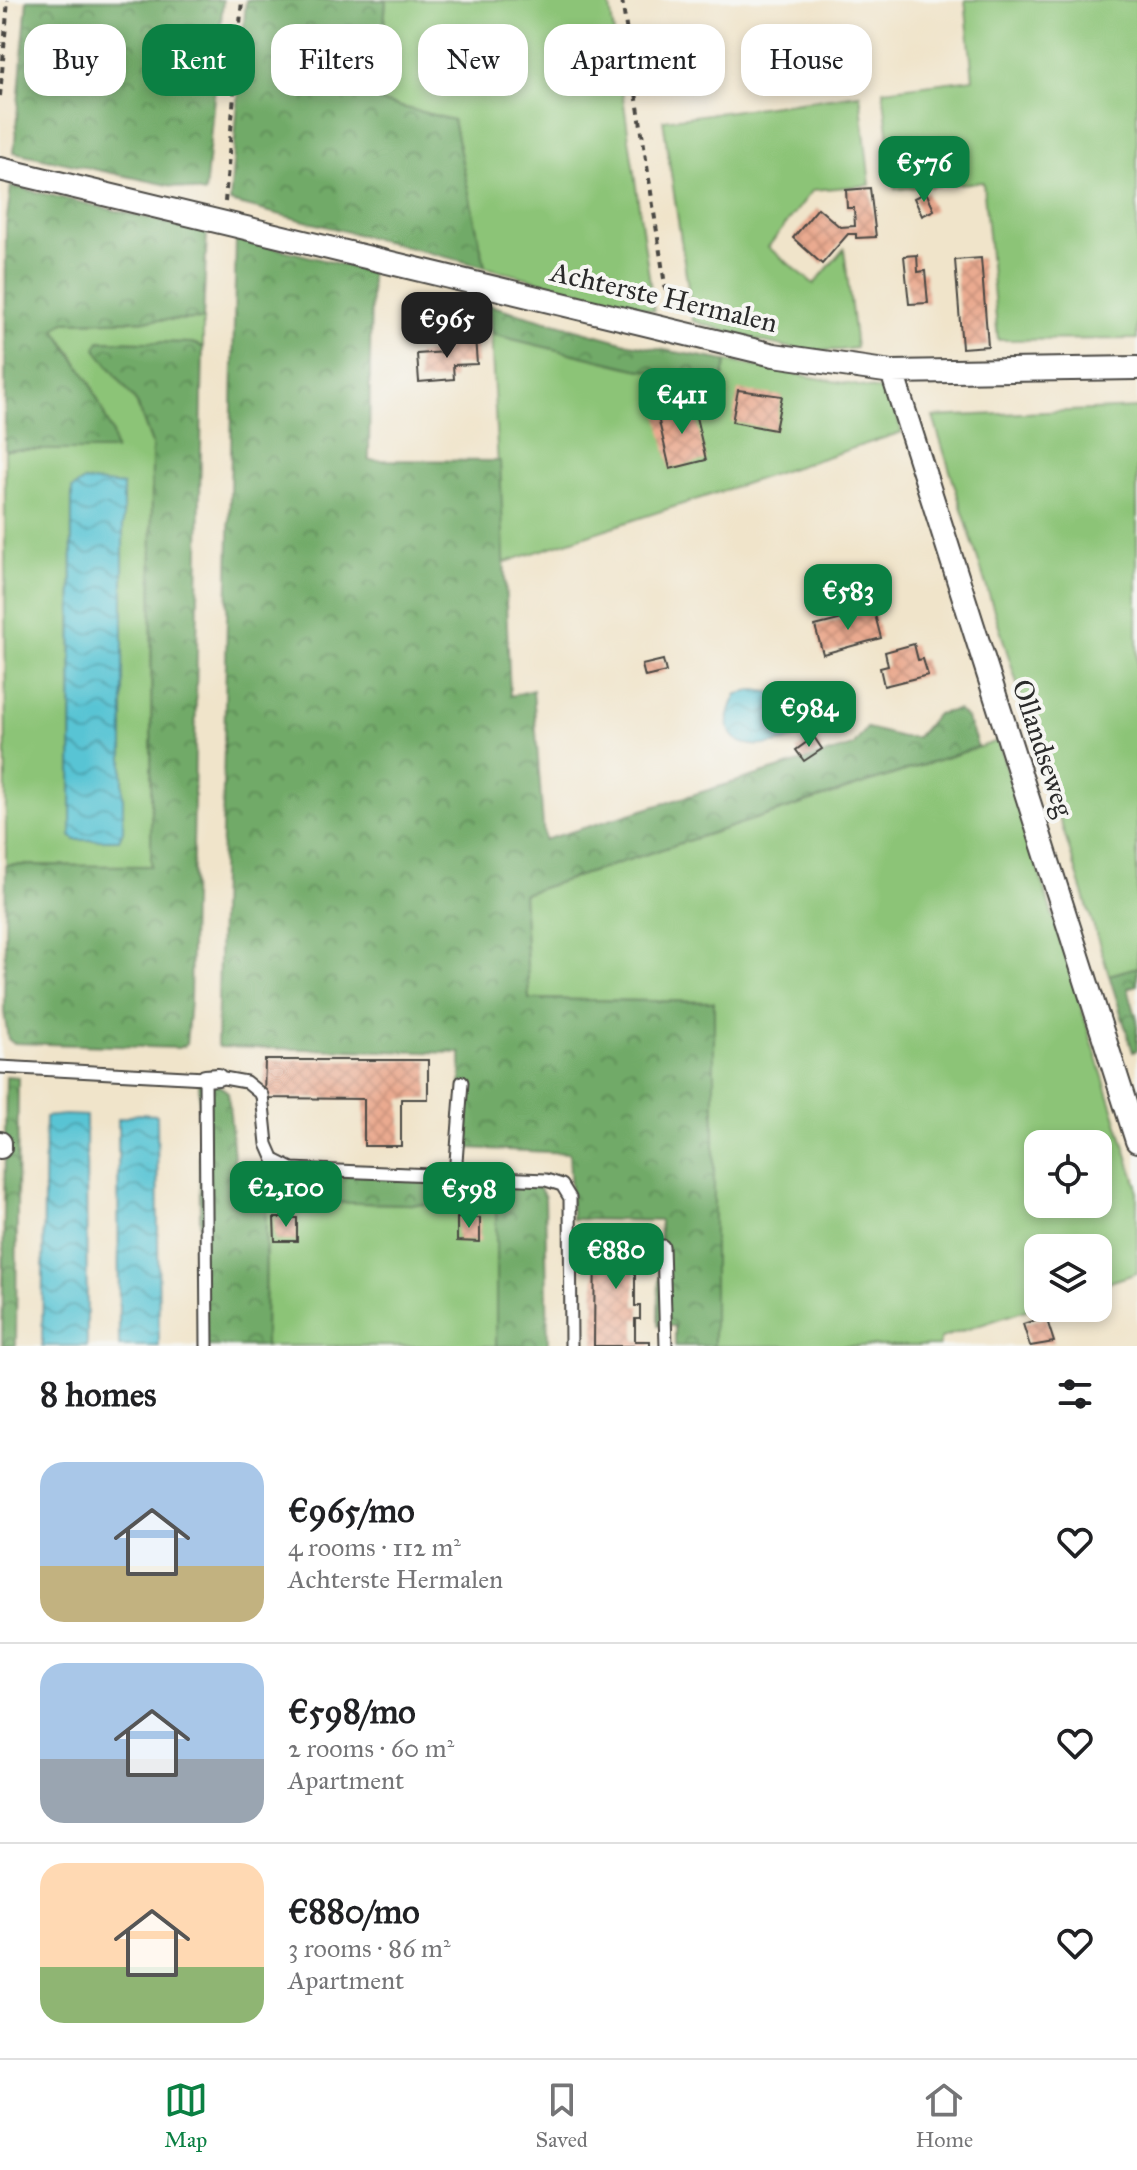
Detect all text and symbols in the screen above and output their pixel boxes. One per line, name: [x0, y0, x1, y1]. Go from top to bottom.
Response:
chip: Buy: [24, 24, 126, 96]
chip: Rent: [142, 24, 255, 96]
chip: Filters: [271, 24, 402, 96]
chip: New: [418, 24, 528, 96]
chip: Apartment: [544, 24, 725, 96]
chip: House: [741, 24, 872, 96]
pin: €576: [877, 136, 971, 204]
text: €576: [897, 146, 951, 178]
street label: Achterste Hermalen: [546, 254, 781, 340]
pin: €965: [400, 292, 494, 360]
text: €965: [419, 302, 475, 334]
pin: €411: [635, 368, 729, 436]
text: €411: [657, 378, 707, 410]
pin: €583: [801, 564, 895, 632]
text: €583: [822, 574, 874, 606]
street label: Ollandseweg: [1004, 675, 1082, 822]
pin: €984: [762, 681, 856, 749]
text: €984: [780, 691, 838, 723]
map controls: [1024, 1130, 1112, 1322]
button: locate: [1024, 1130, 1112, 1218]
pin: €2,100: [221, 1161, 351, 1229]
pin: €598: [422, 1162, 516, 1230]
text: €2,100: [248, 1171, 324, 1203]
text: €598: [441, 1172, 497, 1204]
pin: €880: [569, 1223, 663, 1291]
text: €880: [587, 1233, 645, 1265]
button: layers: [1024, 1234, 1112, 1322]
icon: filters: [1053, 1372, 1097, 1416]
text: 8 homes: [40, 1374, 156, 1415]
text: €965/mo: [288, 1490, 415, 1531]
icon: home: [104, 1494, 200, 1590]
icon: heart: [1053, 1520, 1097, 1564]
text: 4 rooms · 112 m²: [288, 1531, 461, 1563]
text: Achterste Hermalen: [288, 1563, 503, 1595]
text: €598/mo: [288, 1691, 416, 1732]
icon: home: [104, 1695, 200, 1791]
icon: heart: [1053, 1721, 1097, 1765]
text: 2 rooms · 60 m²: [288, 1732, 454, 1764]
text: Apartment: [288, 1764, 404, 1796]
text: €880/mo: [288, 1891, 420, 1932]
icon: home: [104, 1895, 200, 1991]
icon: heart: [1053, 1921, 1097, 1965]
text: 3 rooms · 86 m²: [288, 1932, 451, 1964]
text: Apartment: [288, 1964, 404, 1996]
tab: Map: [164, 2078, 208, 2153]
tab: Saved: [536, 2078, 588, 2153]
tab: Home: [916, 2078, 973, 2153]

